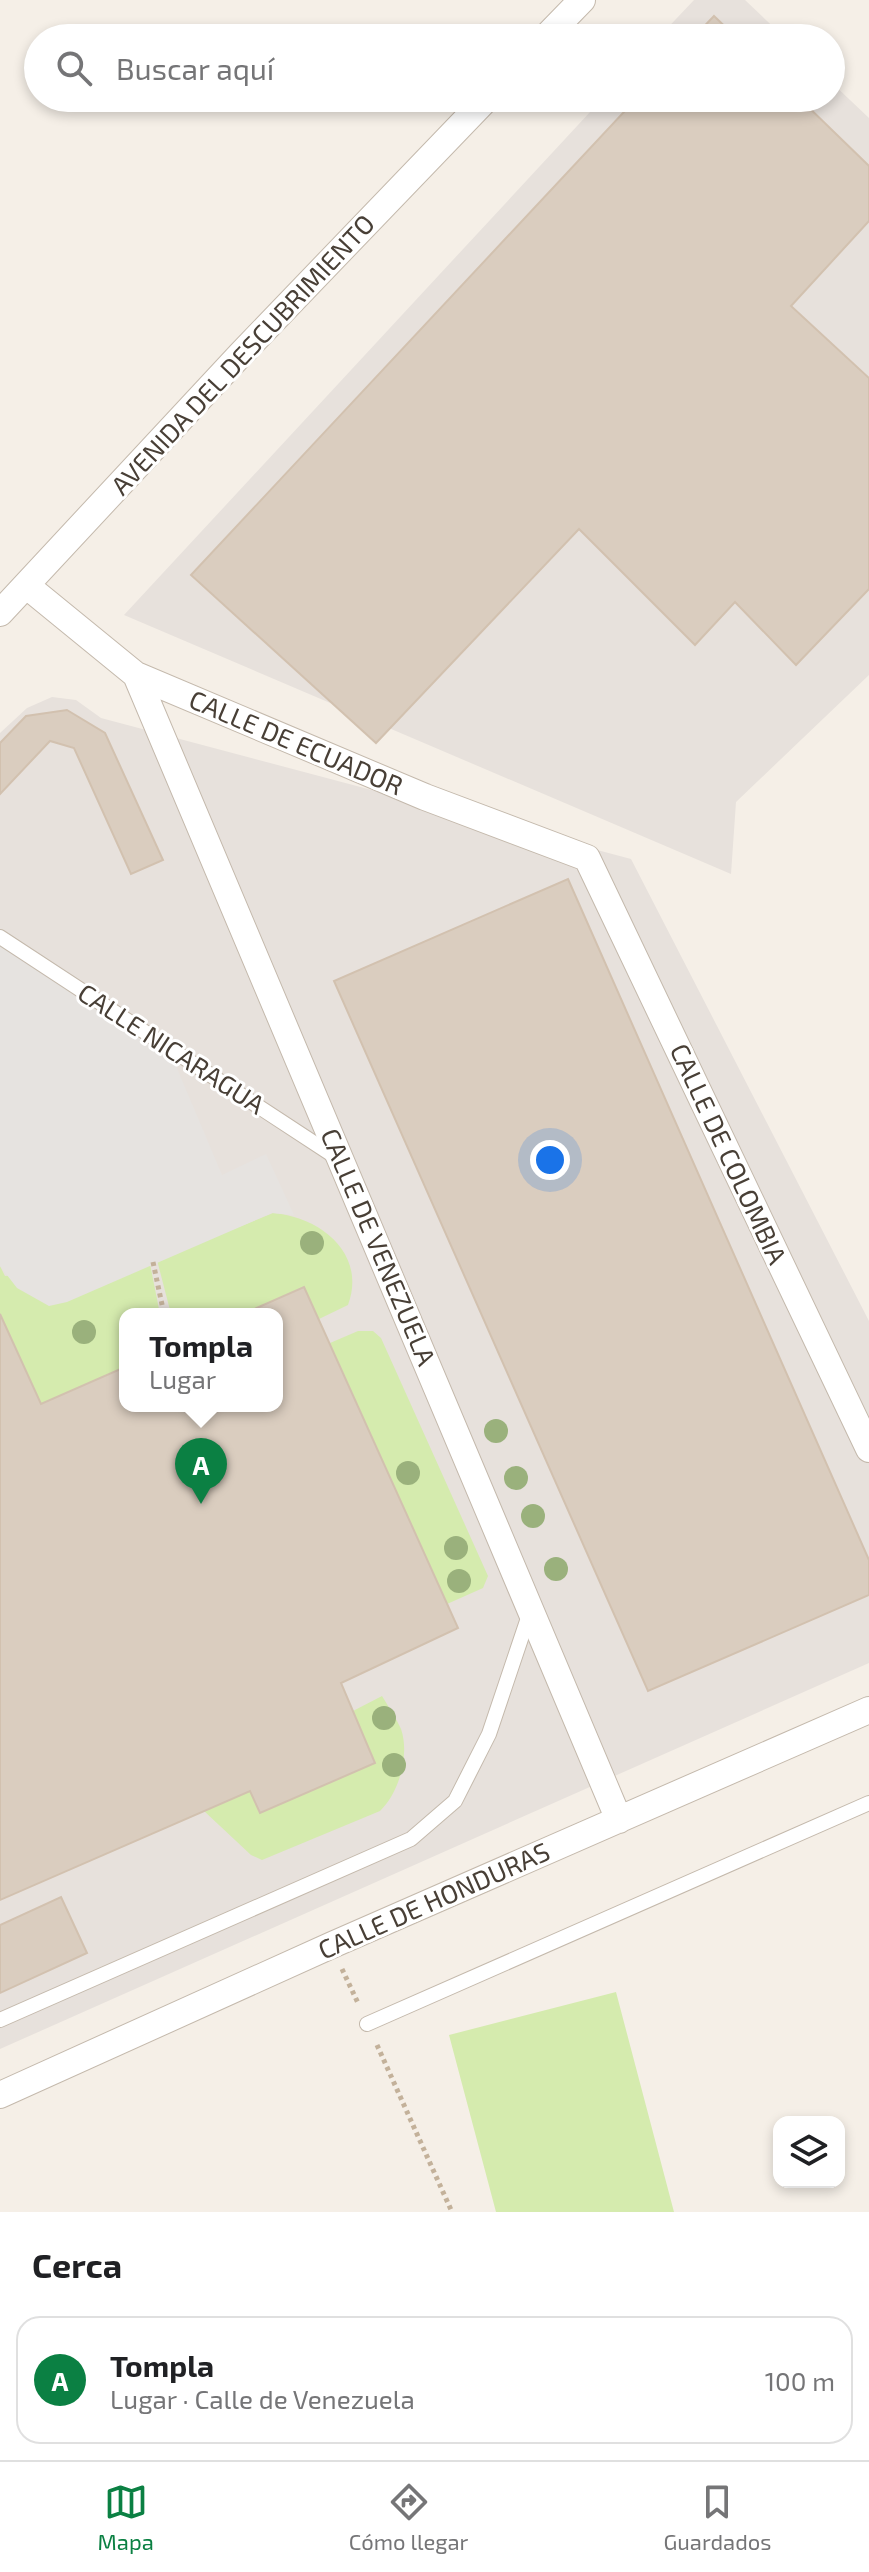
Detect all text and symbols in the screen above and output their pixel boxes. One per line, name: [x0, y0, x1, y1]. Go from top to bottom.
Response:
search box: [24, 24, 845, 112]
icon: search: [52, 46, 96, 90]
text: Buscar aquí: [116, 50, 274, 86]
street label: AVENIDA DEL DESCUBRIMIENTO: [104, 207, 380, 501]
street label: CALLE DE ECUADOR: [185, 683, 408, 801]
street label: CALLE NICARAGUA: [73, 976, 271, 1120]
street label: CALLE DE COLOMBIA: [665, 1038, 794, 1269]
street label: CALLE DE VENEZUELA: [315, 1123, 443, 1370]
your location: [530, 1140, 570, 1180]
popup: [119, 1308, 283, 1412]
text: Tompla: [149, 1327, 253, 1363]
text: Lugar: [149, 1363, 216, 1394]
pin: A: [175, 1438, 227, 1504]
street label: CALLE DE HONDURAS: [313, 1835, 554, 1965]
map controls: [773, 2116, 845, 2188]
button: layers: [773, 2116, 845, 2188]
text: Cerca: [32, 2244, 122, 2285]
text: Tompla: [110, 2347, 214, 2383]
text: A: [52, 2365, 68, 2396]
text: 100 m: [765, 2365, 835, 2396]
text: Lugar · Calle de Venezuela: [110, 2383, 415, 2414]
tab: Mapa: [98, 2480, 154, 2554]
tab: Cómo llegar: [349, 2480, 468, 2554]
tab: Guardados: [663, 2480, 771, 2554]

